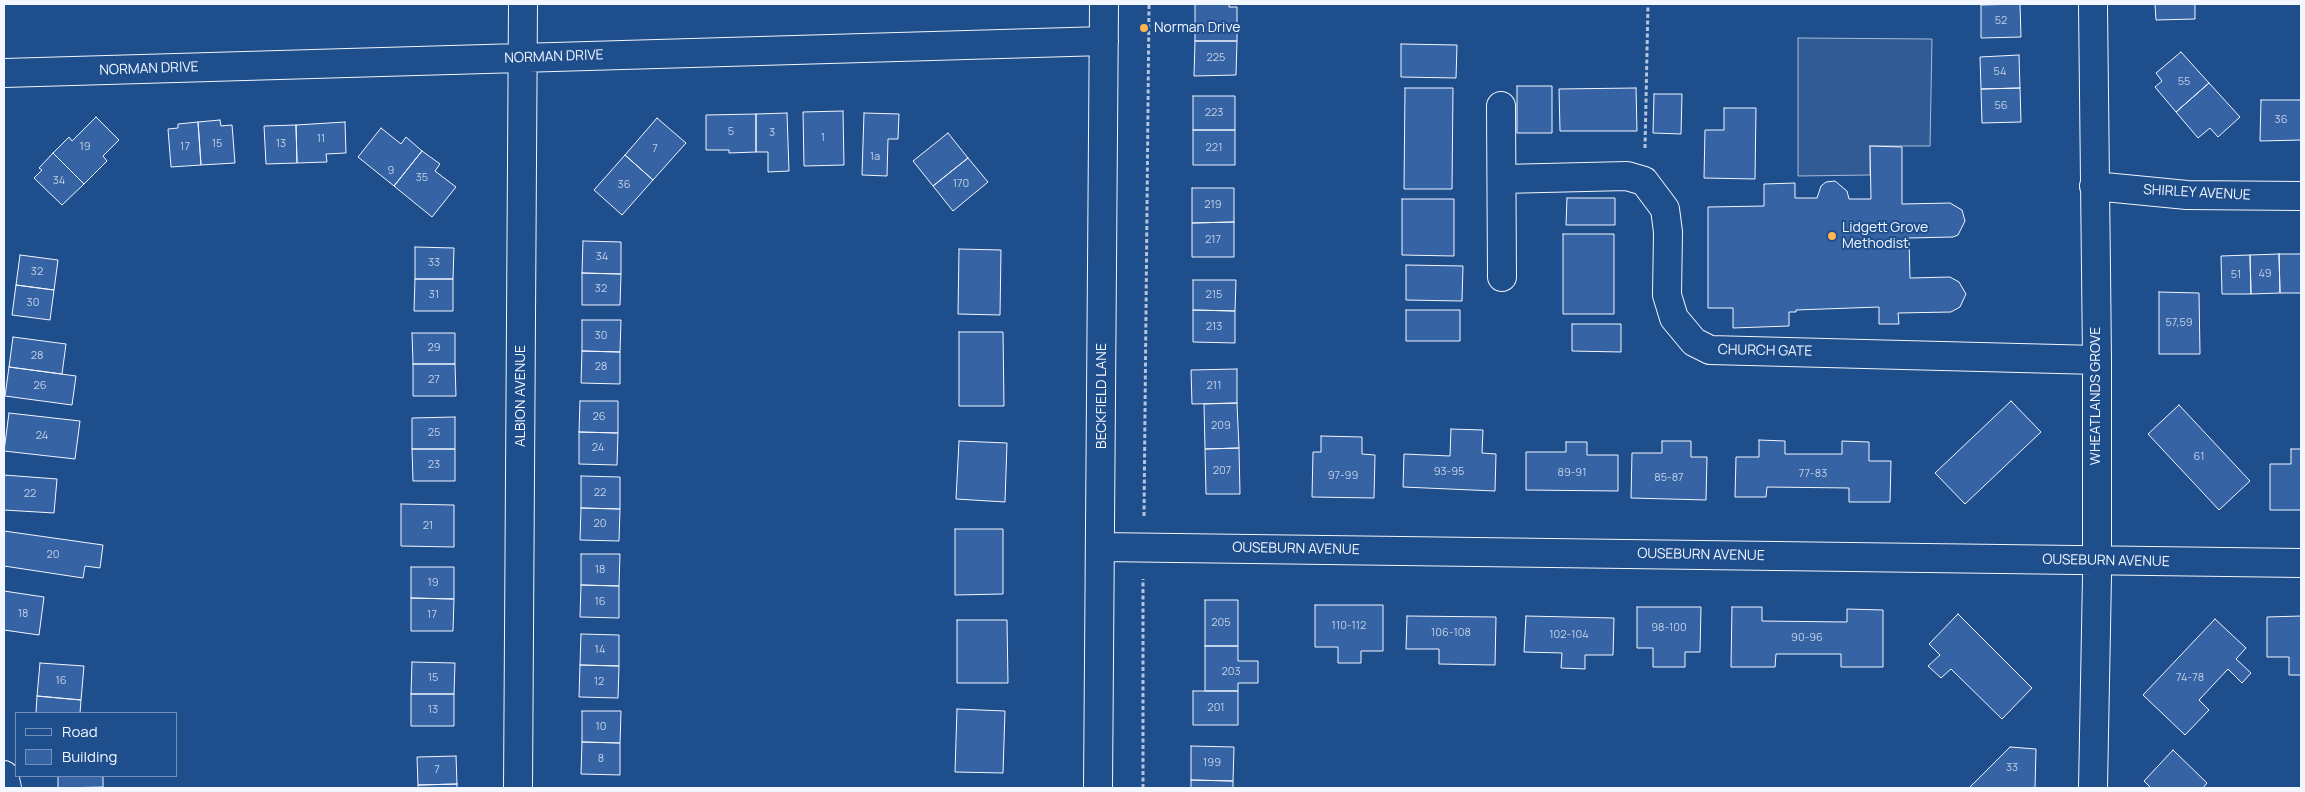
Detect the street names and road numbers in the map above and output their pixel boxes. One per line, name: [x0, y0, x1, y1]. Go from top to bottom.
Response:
street label: NORMAN DRIVE: [504, 47, 604, 67]
street label: NORMAN DRIVE: [99, 59, 199, 79]
street label: SHIRLEY AVENUE: [2143, 182, 2251, 204]
street label: WHEATLANDS GROVE: [2088, 327, 2104, 465]
street label: CHURCH GATE: [1718, 342, 1812, 360]
street label: BECKFIELD LANE: [1094, 343, 1110, 449]
street label: ALBION AVENUE: [513, 345, 529, 447]
street label: OUSEBURN AVENUE: [1232, 539, 1360, 559]
street label: OUSEBURN AVENUE: [1637, 545, 1765, 565]
street label: OUSEBURN AVENUE: [2042, 551, 2170, 571]

